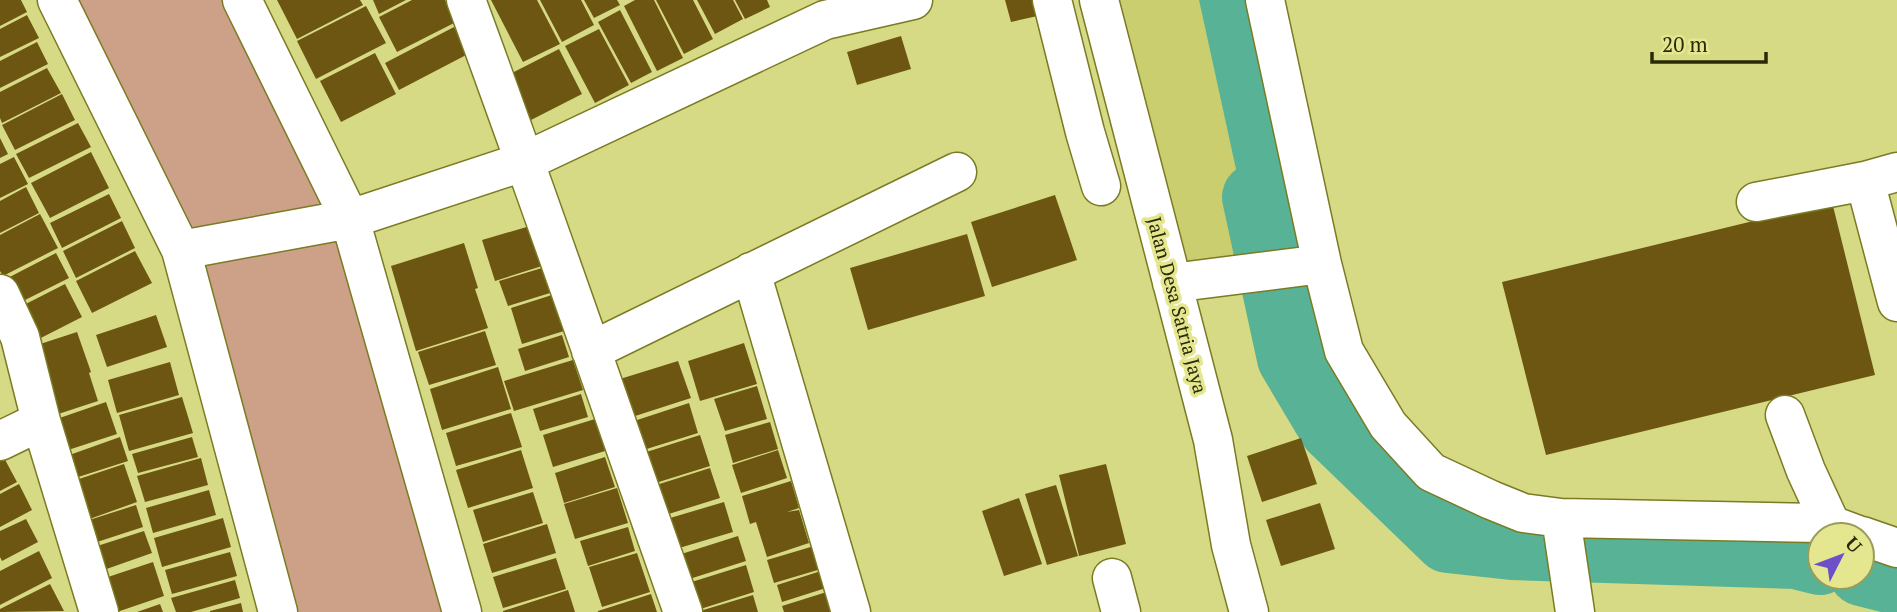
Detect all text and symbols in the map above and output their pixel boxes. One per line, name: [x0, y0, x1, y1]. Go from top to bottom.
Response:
scale bar: [1652, 21, 1766, 65]
text: 20 m: [1662, 30, 1708, 58]
street label: Jalan Desa Satria Jaya: [1142, 214, 1214, 397]
north arrow: [1806, 521, 1876, 591]
text: U: [1840, 531, 1868, 558]

